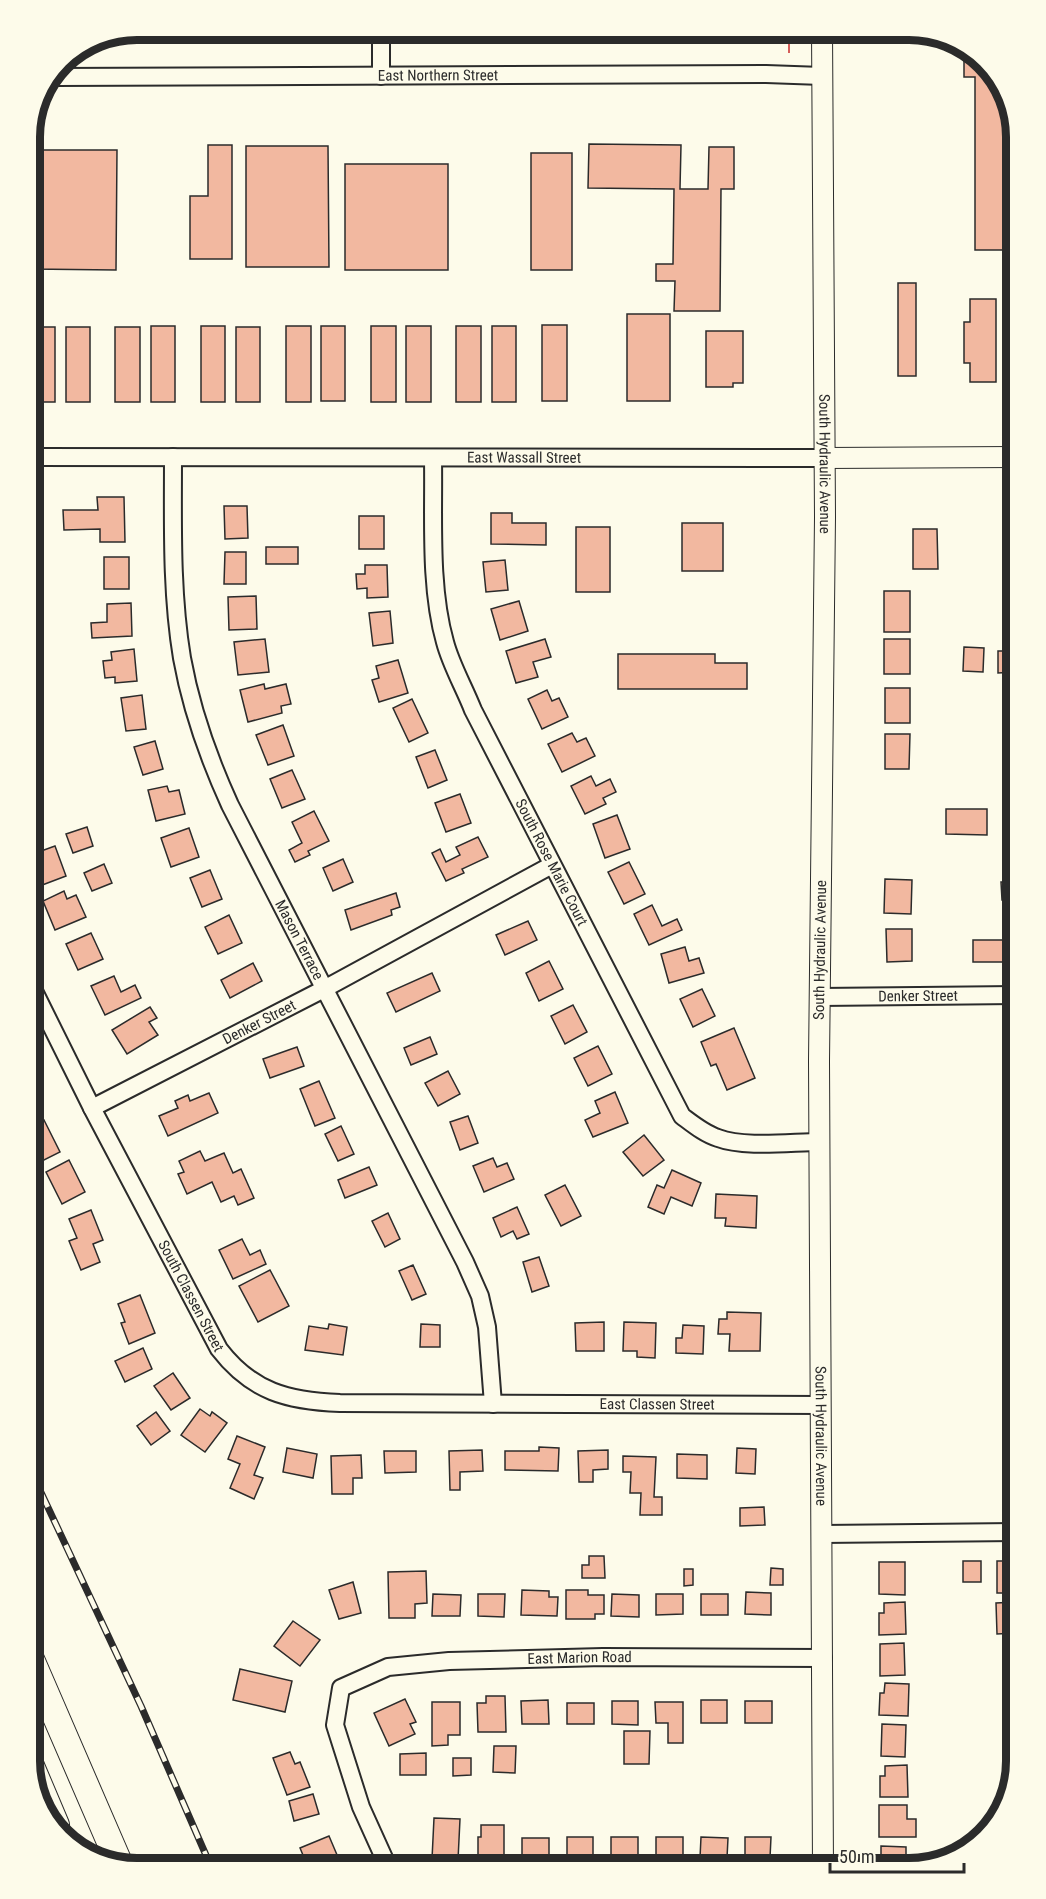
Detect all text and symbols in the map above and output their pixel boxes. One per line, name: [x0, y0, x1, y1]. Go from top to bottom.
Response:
street label: East Northern Street: [378, 66, 498, 85]
street label: South Hydraulic Avenue: [815, 394, 834, 534]
street label: East Wassall Street: [467, 449, 581, 467]
street label: South Rose Marie Court: [511, 796, 592, 929]
street label: South Hydraulic Avenue: [810, 880, 830, 1020]
street label: Mason Terrace: [271, 897, 327, 983]
street label: Denker Street: [878, 987, 958, 1005]
street label: Denker Street: [220, 996, 299, 1048]
street label: South Classen Street: [154, 1237, 228, 1355]
street label: South Hydraulic Avenue: [812, 1366, 830, 1506]
street label: East Classen Street: [600, 1395, 715, 1414]
street label: East Marion Road: [527, 1648, 632, 1668]
scale bar: [830, 1836, 964, 1874]
text: 50 m: [839, 1846, 874, 1867]

